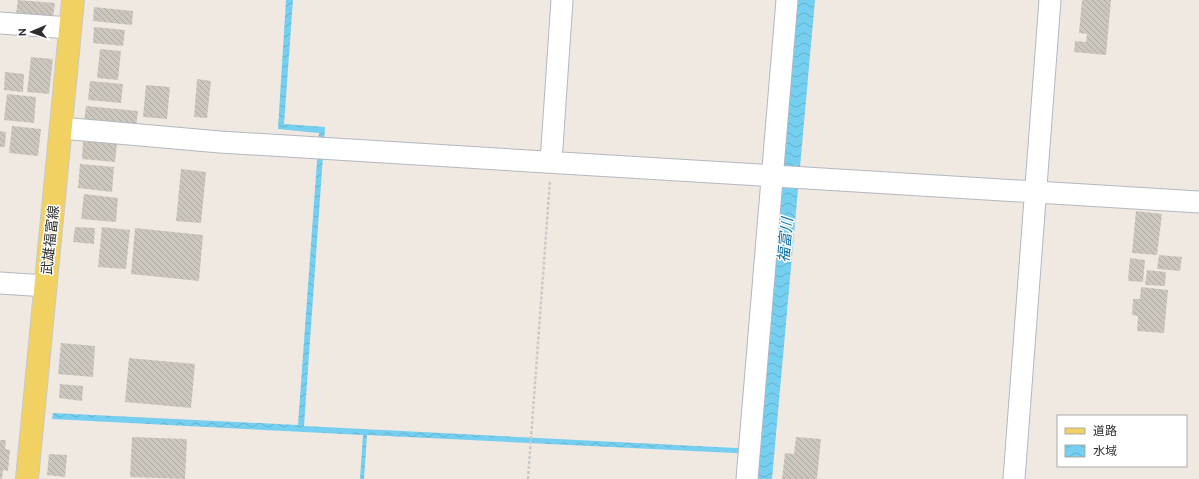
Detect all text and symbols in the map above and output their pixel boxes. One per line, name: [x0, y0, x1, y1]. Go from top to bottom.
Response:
north arrow: [12, 12, 52, 52]
text: N: [16, 28, 28, 37]
street label: 武雄福富線: [38, 204, 62, 276]
water label: 福富川: [775, 215, 796, 263]
legend: [1057, 415, 1187, 467]
text: 道路: [1093, 424, 1117, 437]
text: 水域: [1093, 444, 1117, 457]

